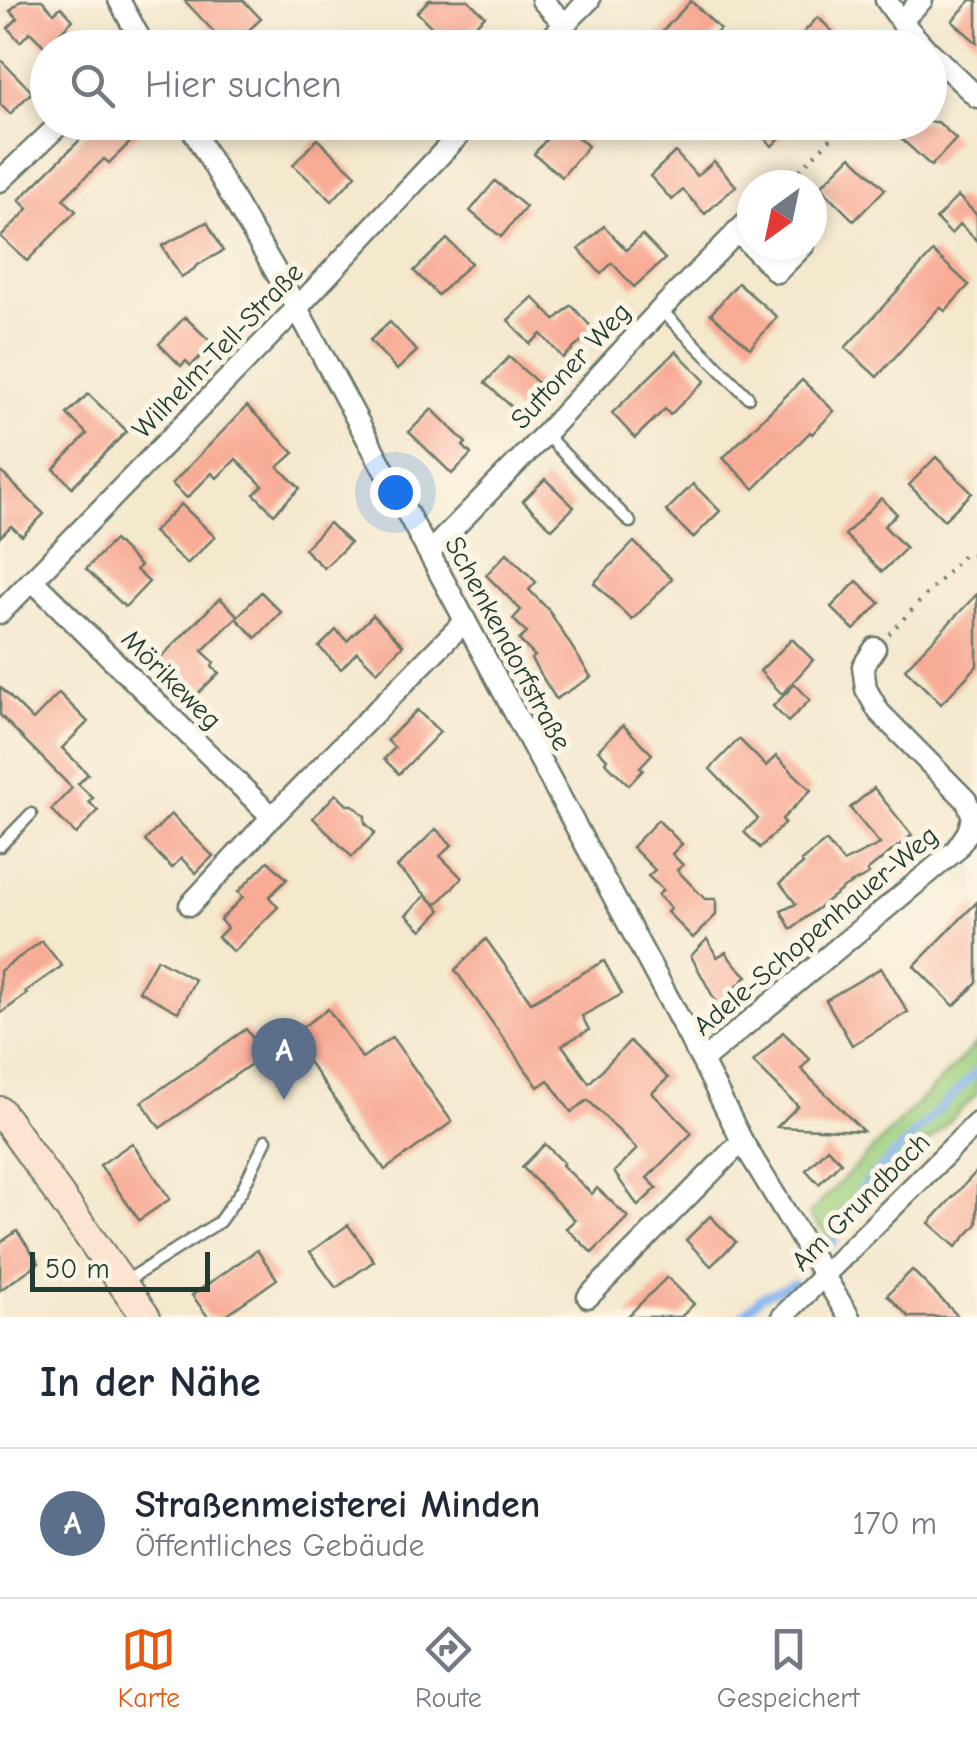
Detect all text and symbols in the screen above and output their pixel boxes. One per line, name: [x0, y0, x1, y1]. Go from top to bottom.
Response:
search box: [30, 30, 947, 140]
icon: search: [65, 58, 120, 113]
text: Hier suchen: [145, 63, 342, 107]
north arrow: [737, 170, 827, 260]
street label: Wilhelm-Tell-Straße: [126, 256, 310, 445]
street label: Suttoner Weg: [504, 296, 637, 435]
your location: [370, 467, 421, 518]
street label: Schenkendorfstraße: [438, 531, 578, 756]
street label: Mörikeweg: [115, 623, 228, 736]
street label: Adele-Schopenhauer-Weg: [687, 819, 944, 1042]
pin: A: [252, 1018, 316, 1100]
street label: Am Grundbach: [785, 1126, 937, 1278]
scale bar: [30, 1247, 210, 1292]
text: 50 m: [45, 1253, 110, 1285]
text: In der Nähe: [40, 1358, 261, 1407]
text: Straßenmeisterei Minden: [135, 1483, 540, 1527]
text: A: [64, 1505, 81, 1542]
text: 170 m: [853, 1505, 937, 1542]
text: Öffentliches Gebäude: [135, 1527, 425, 1564]
tab: Karte: [118, 1622, 180, 1714]
tab: Route: [415, 1622, 482, 1714]
tab: Gespeichert: [717, 1622, 859, 1714]

